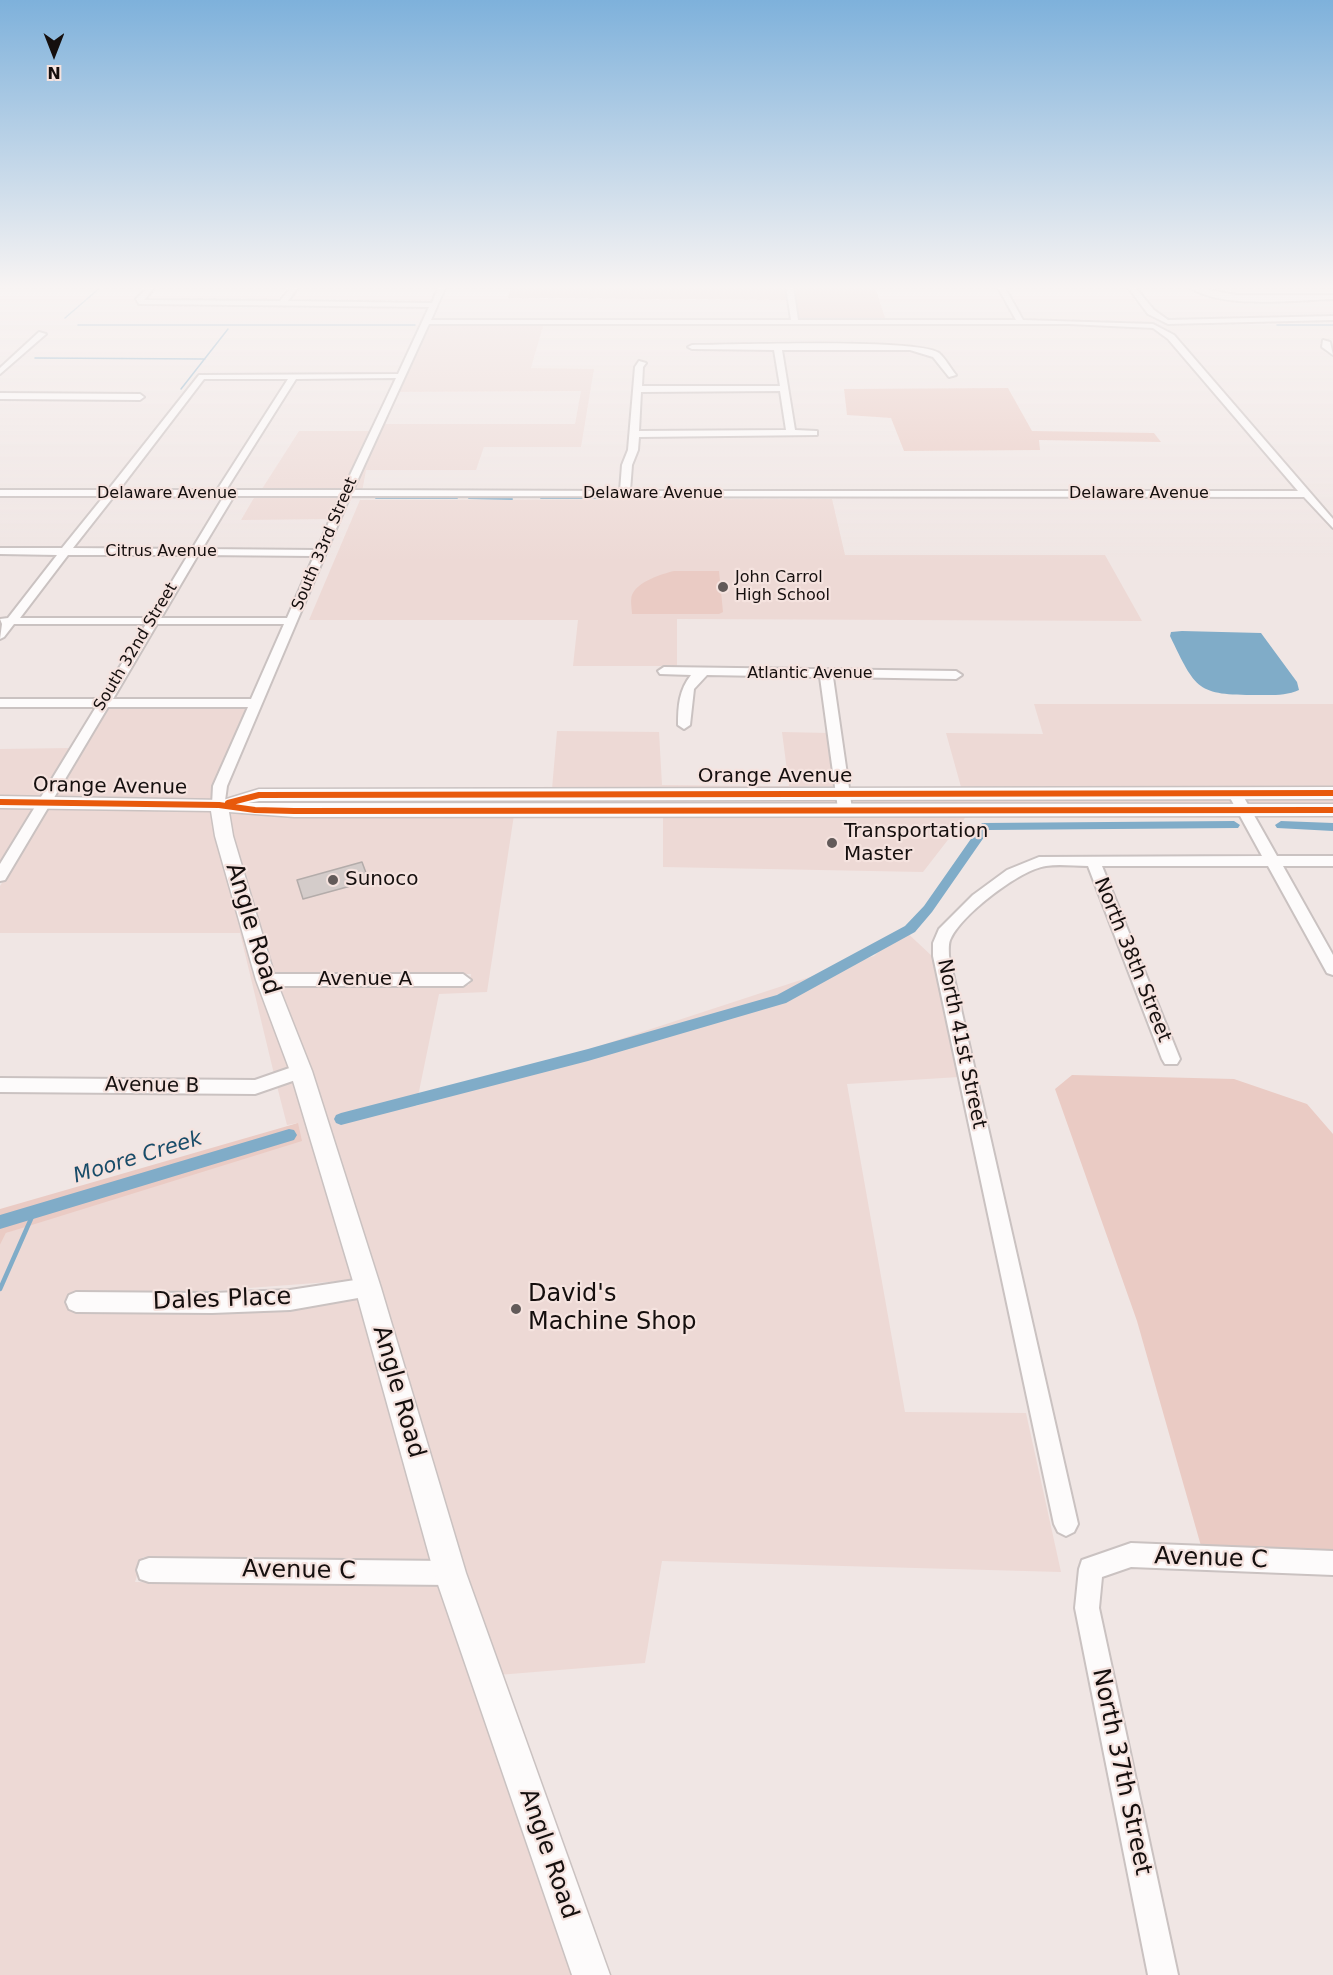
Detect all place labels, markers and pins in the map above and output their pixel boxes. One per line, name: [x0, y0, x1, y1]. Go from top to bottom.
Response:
place label: John Carrol High School: [735, 568, 830, 606]
marker: John Carrol High School: [716, 580, 730, 594]
place label: Transportation Master: [844, 820, 988, 867]
marker: Transportation Master: [825, 836, 839, 850]
place label: Sunoco: [345, 868, 419, 892]
marker: Sunoco: [326, 873, 340, 887]
place label: David's Machine Shop: [528, 1281, 696, 1337]
marker: David's Machine Shop: [509, 1302, 523, 1316]

